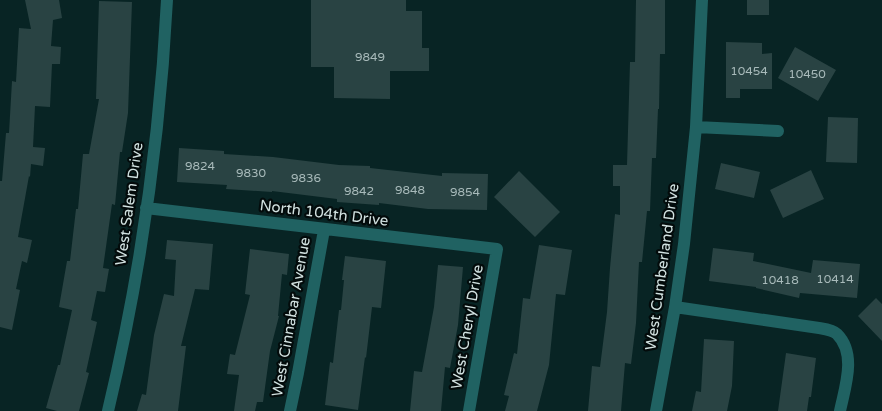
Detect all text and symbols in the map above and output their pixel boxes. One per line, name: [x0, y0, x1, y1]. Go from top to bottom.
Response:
house number: 9849: [355, 50, 385, 64]
house number: 10454: [730, 64, 768, 78]
house number: 10450: [788, 67, 826, 81]
street label: West Salem Drive: [111, 141, 147, 267]
house number: 9824: [185, 159, 216, 173]
house number: 9830: [236, 166, 267, 180]
house number: 9836: [291, 171, 321, 185]
street label: West Cumberland Drive: [641, 182, 683, 352]
house number: 9848: [395, 183, 425, 197]
house number: 9842: [344, 184, 374, 198]
house number: 9854: [450, 185, 481, 199]
street label: North 104th Drive: [259, 196, 389, 230]
street label: West Cinnabar Avenue: [268, 236, 314, 398]
street label: West Cheryl Drive: [447, 263, 487, 391]
house number: 10414: [816, 272, 854, 286]
house number: 10418: [761, 273, 799, 287]

